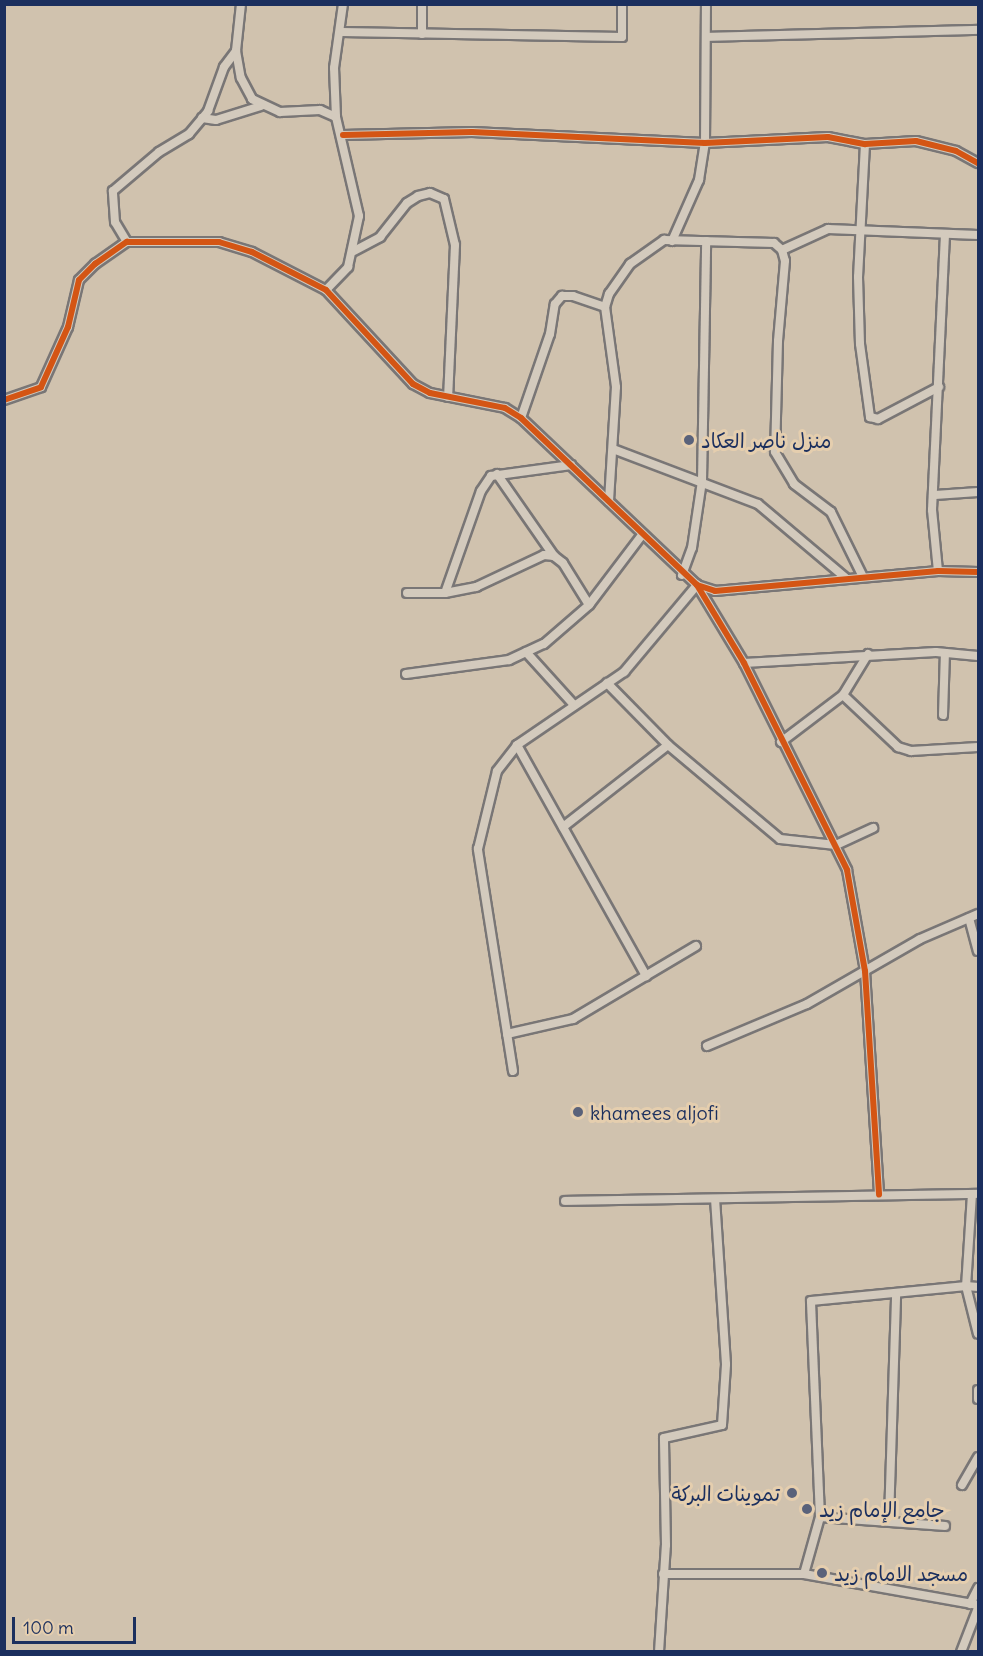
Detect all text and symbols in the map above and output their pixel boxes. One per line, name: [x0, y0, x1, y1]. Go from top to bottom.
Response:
place label: منزل ناصر العكاد: [701, 428, 831, 452]
marker: منزل ناصر العكاد: [682, 433, 696, 447]
place label: khamees aljofi: [590, 1100, 719, 1124]
marker: khamees aljofi: [571, 1105, 585, 1119]
place label: تموينات البركة: [671, 1481, 780, 1505]
marker: تموينات البركة: [785, 1486, 799, 1500]
place label: جامع الإمام زيد: [819, 1497, 945, 1521]
marker: جامع الإمام زيد: [800, 1502, 814, 1516]
place label: مسجد الامام زيد: [834, 1561, 968, 1585]
marker: مسجد الامام زيد: [815, 1566, 829, 1580]
scale bar: [15, 1605, 140, 1643]
text: 100 m: [23, 1616, 74, 1639]

